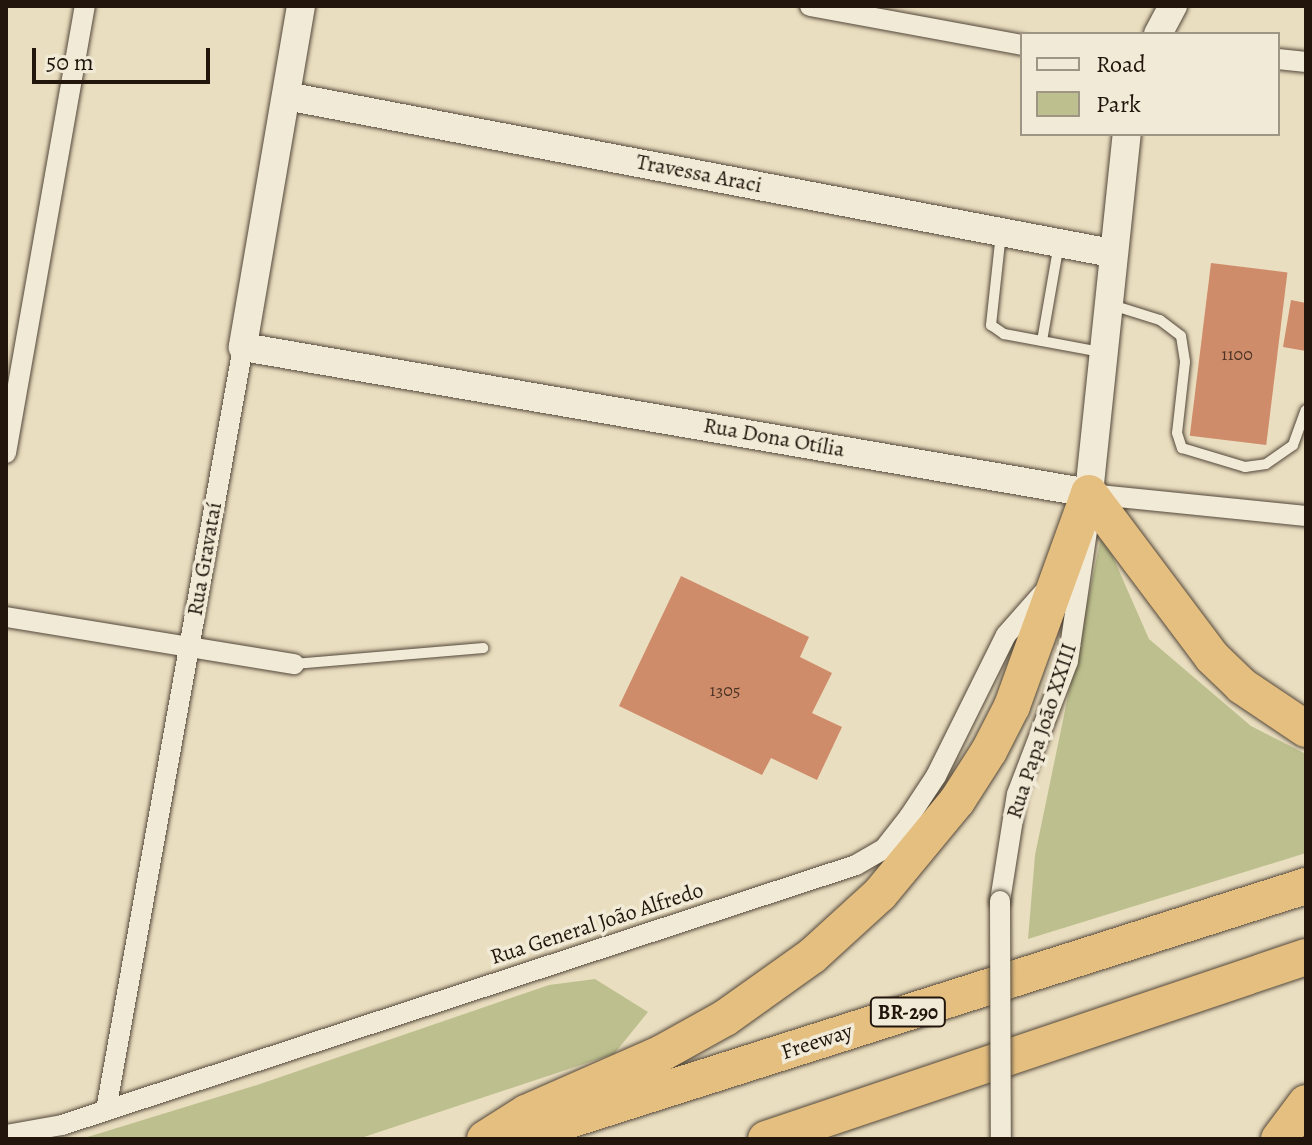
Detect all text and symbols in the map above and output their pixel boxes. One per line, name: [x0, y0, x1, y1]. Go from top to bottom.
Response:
scale bar: [36, 32, 214, 82]
legend: [1020, 32, 1280, 136]
text: 50 m: [46, 46, 94, 78]
text: Road: [1096, 48, 1146, 80]
text: Park: [1096, 88, 1141, 120]
street label: Travessa Araci: [634, 149, 764, 199]
house number: 1100: [1221, 343, 1253, 365]
street label: Rua Dona Otília: [701, 413, 847, 463]
street label: Rua Gravataí: [182, 500, 228, 618]
street label: Rua Papa João XXIII: [1001, 640, 1083, 822]
house number: 1305: [710, 679, 740, 701]
street label: Rua General João Alfredo: [487, 877, 707, 971]
road number: BR-290: [868, 996, 948, 1028]
street label: Freeway: [778, 1018, 856, 1066]

